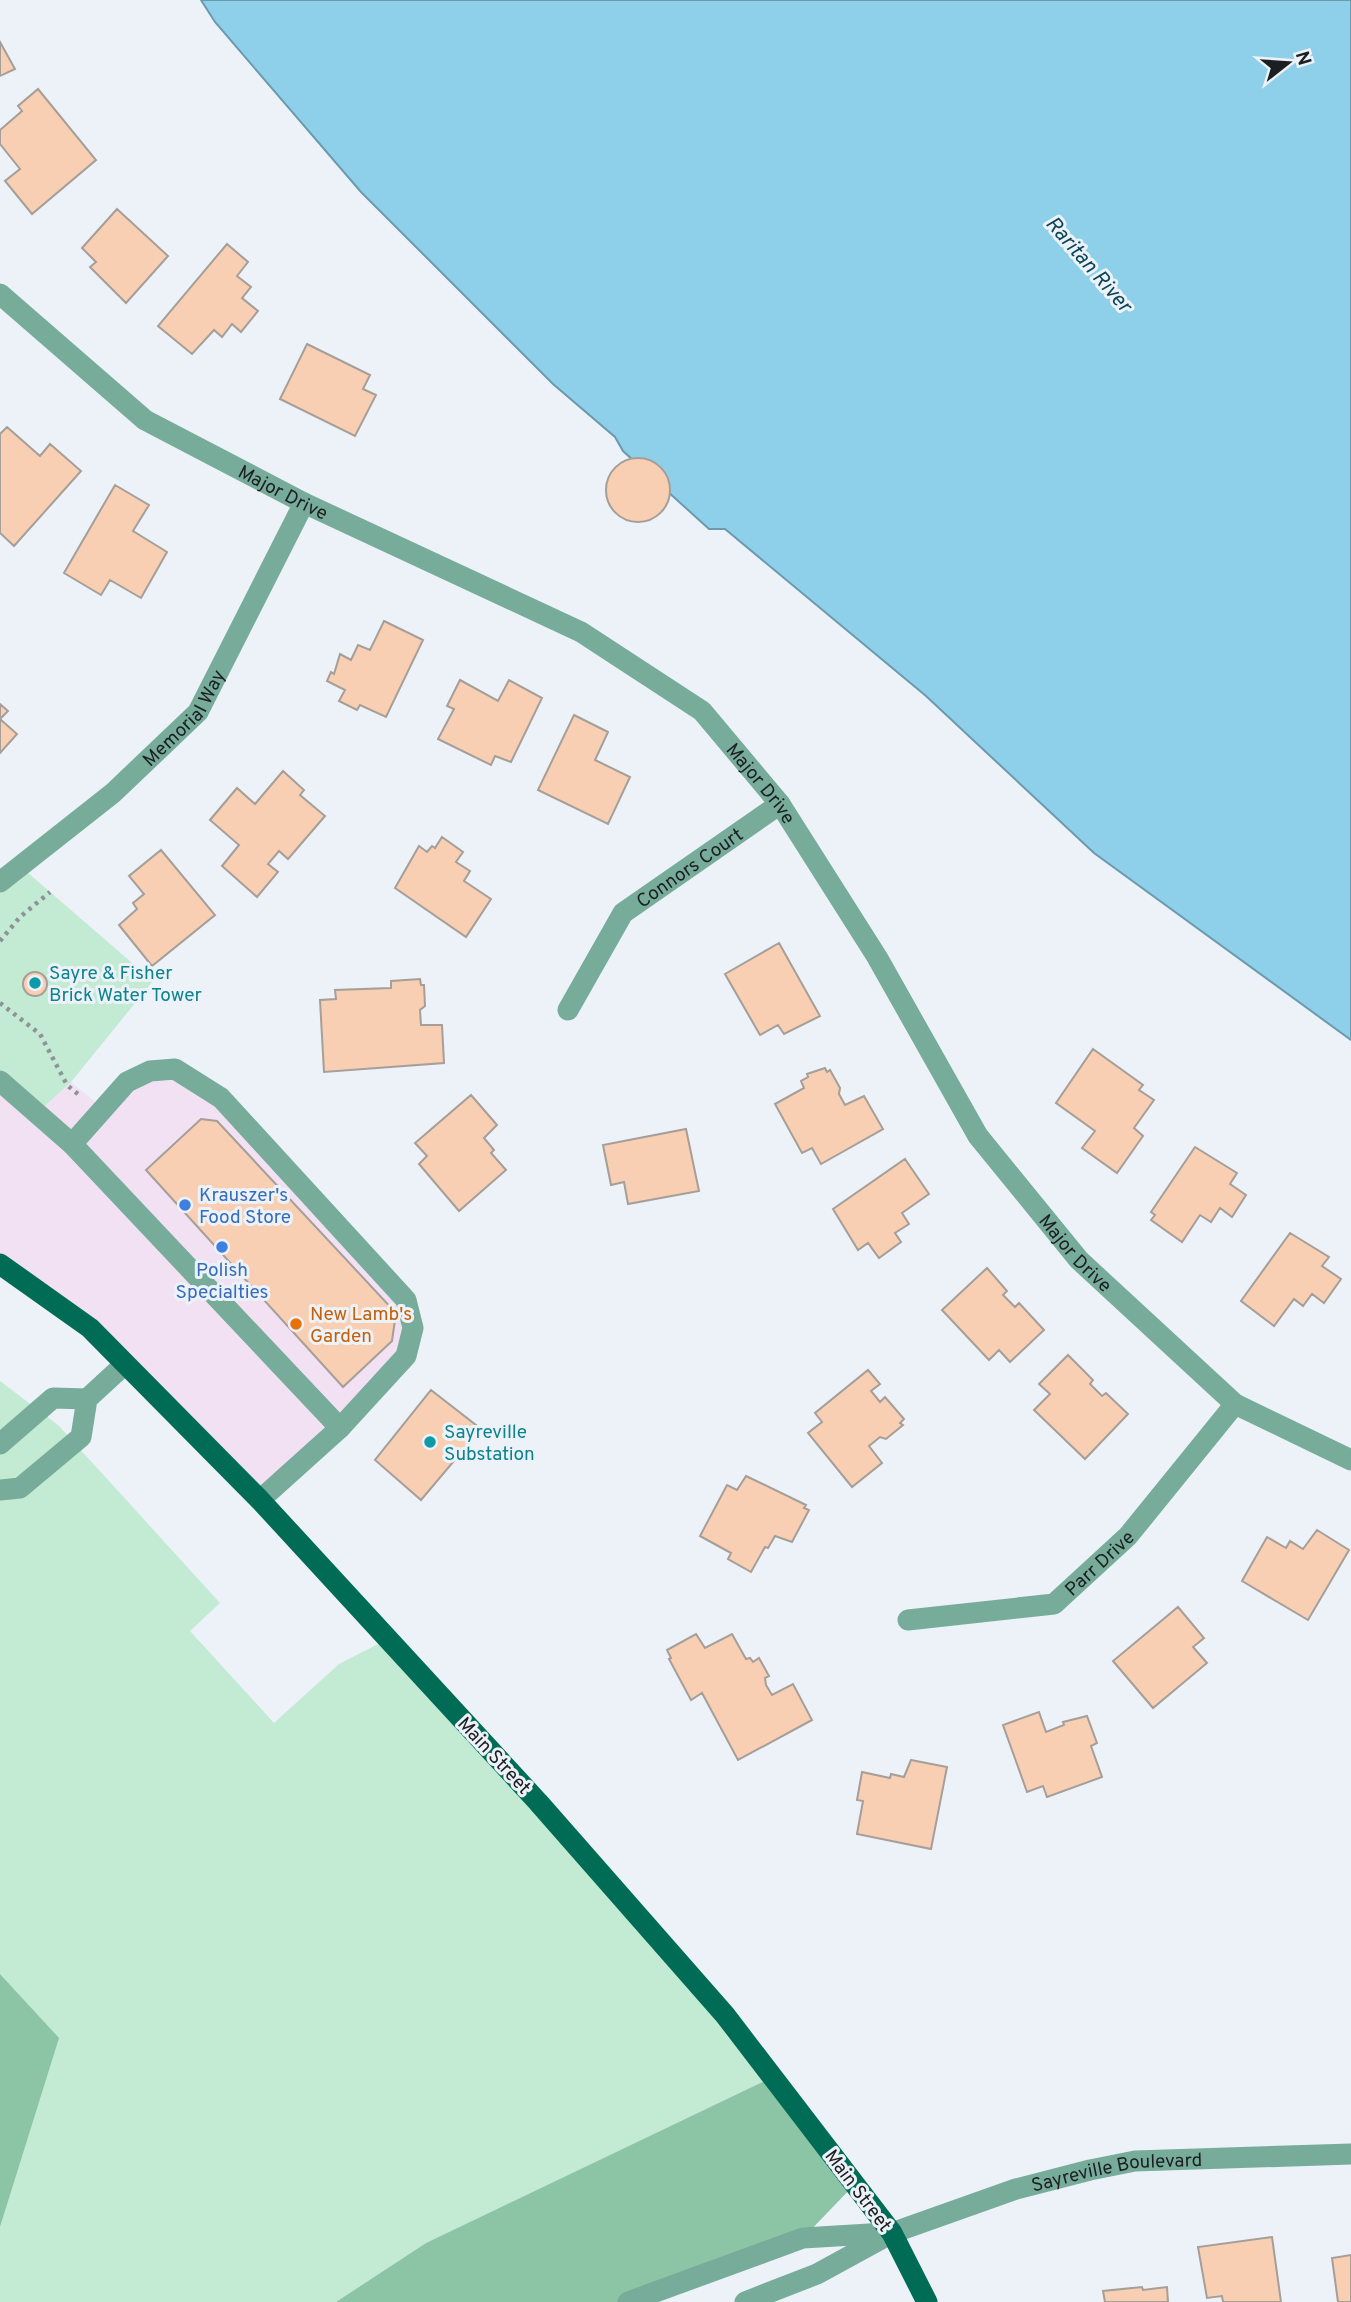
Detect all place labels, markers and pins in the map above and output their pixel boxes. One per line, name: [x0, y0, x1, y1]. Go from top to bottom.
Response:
place label: Sayre & Fisher Brick Water Tower: [49, 962, 203, 1008]
marker: Sayre & Fisher Brick Water Tower: [27, 975, 43, 991]
place label: Krauszer's Food Store: [199, 1184, 291, 1230]
marker: Krauszer's Food Store: [177, 1197, 193, 1213]
marker: Polish Specialties: [214, 1239, 230, 1255]
place label: Polish Specialties: [176, 1259, 268, 1305]
place label: New Lamb's Garden: [310, 1303, 412, 1349]
marker: New Lamb's Garden: [288, 1316, 304, 1332]
place label: Sayreville Substation: [444, 1421, 535, 1467]
marker: Sayreville Substation: [422, 1434, 438, 1450]

